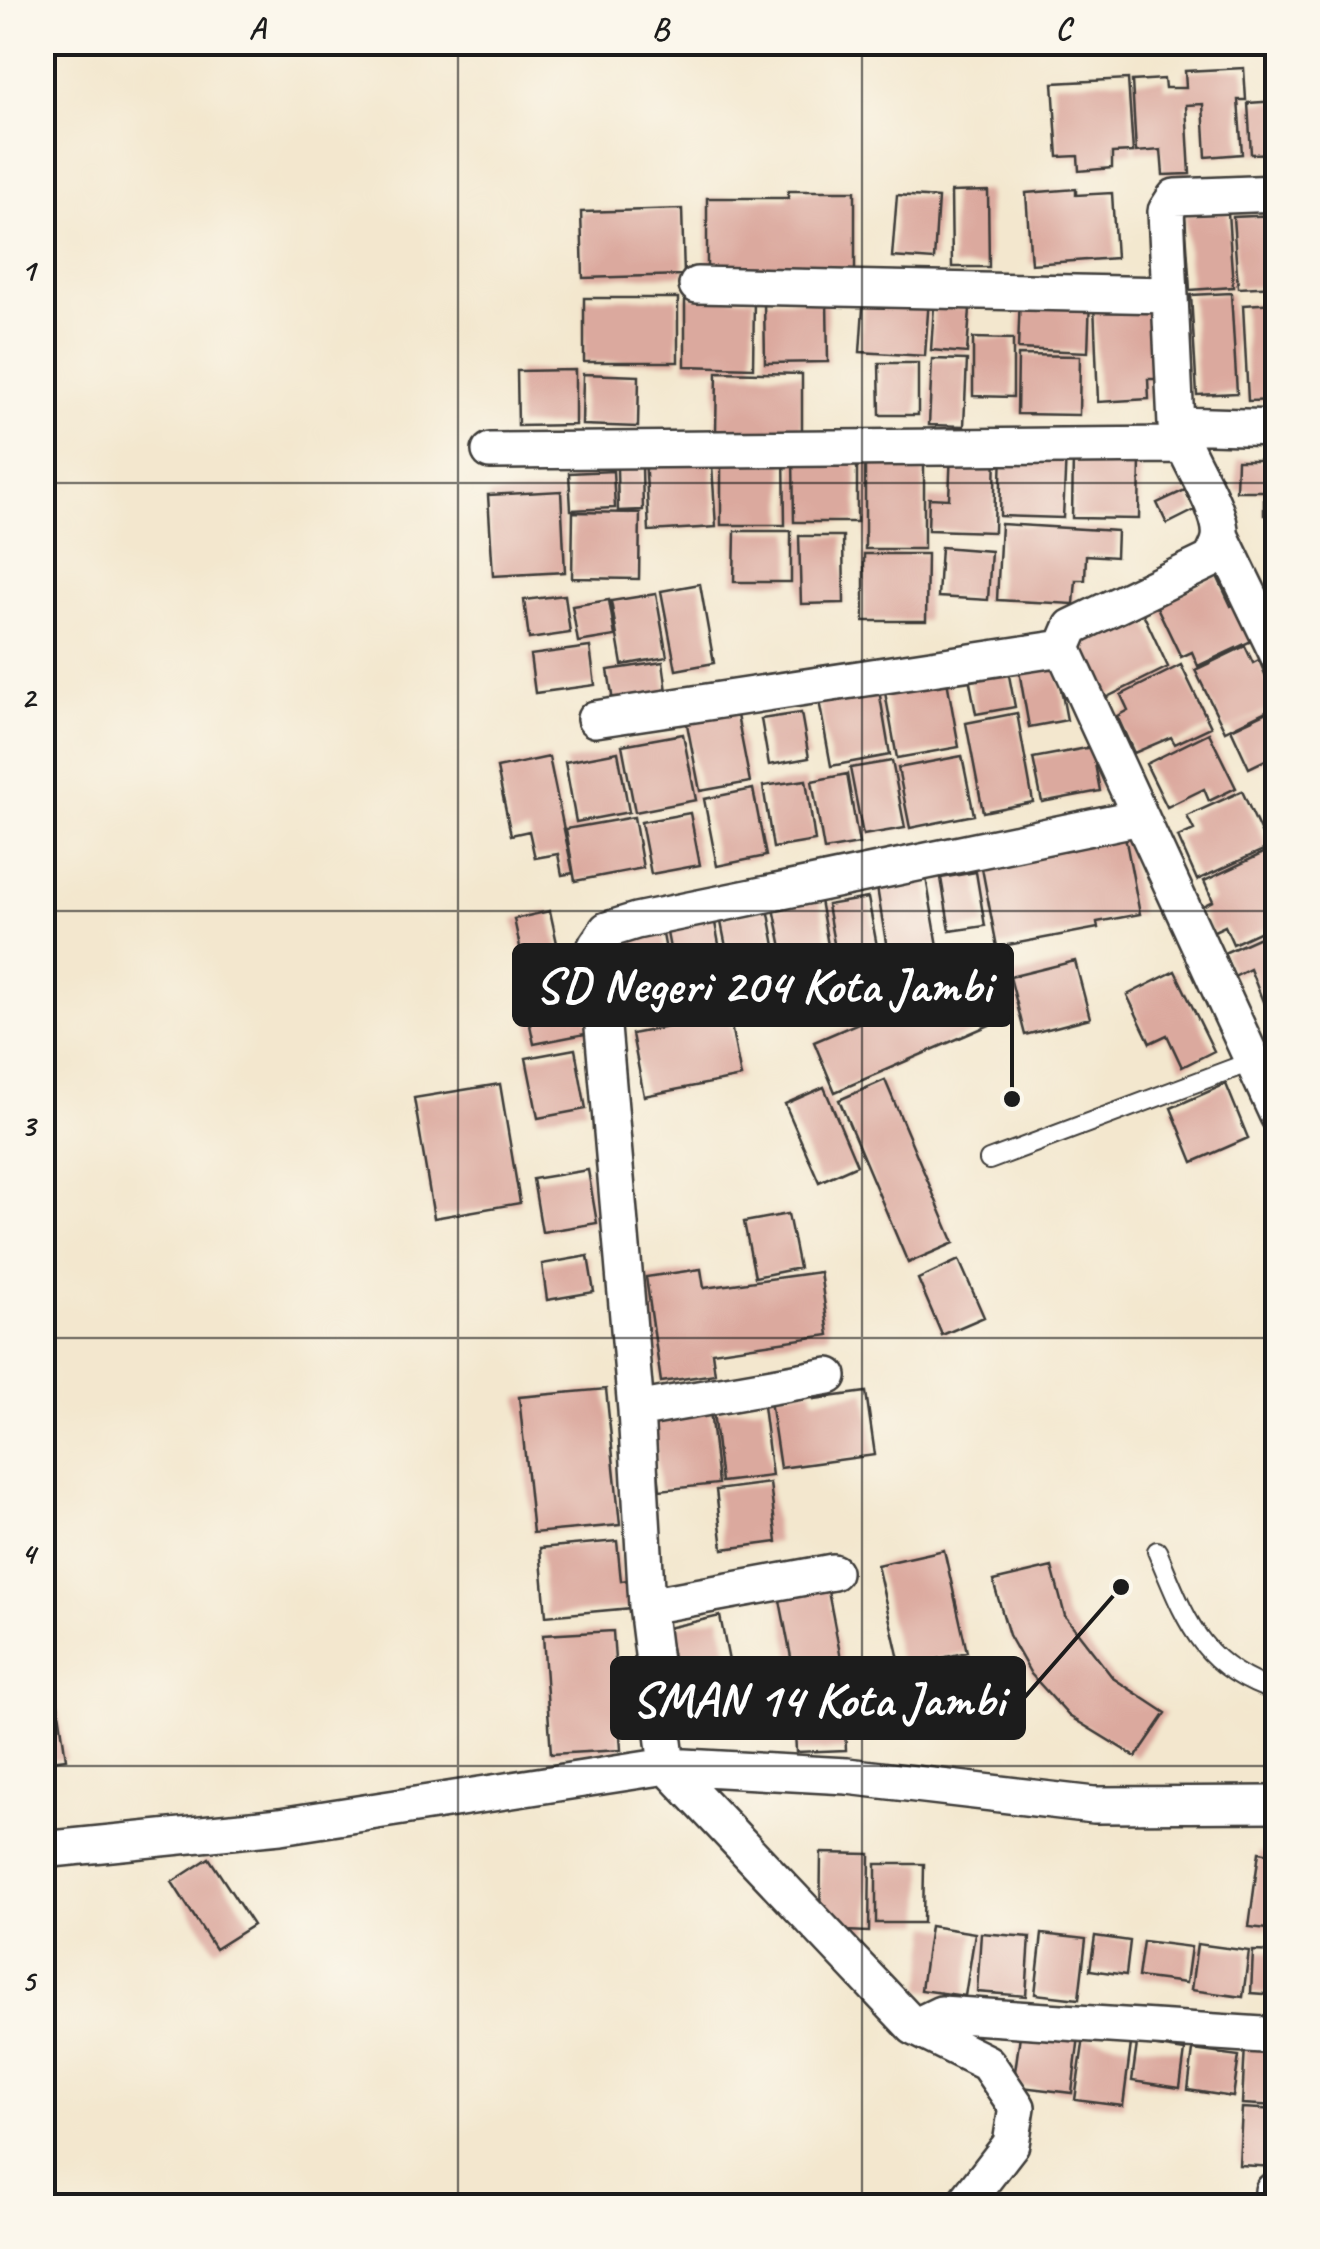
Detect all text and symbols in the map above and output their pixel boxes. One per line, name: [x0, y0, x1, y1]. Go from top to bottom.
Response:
text: A: [249, 8, 268, 49]
text: B: [652, 8, 671, 49]
text: C: [1055, 8, 1075, 49]
text: 1: [21, 249, 39, 290]
text: 2: [21, 677, 38, 718]
callout: SD Negeri 204 Kota Jambi: [514, 945, 1012, 1025]
text: SD Negeri 204 Kota Jambi: [535, 954, 997, 1017]
text: 3: [21, 1105, 38, 1146]
text: 4: [21, 1533, 39, 1574]
callout: SMAN 14 Kota Jambi: [612, 1658, 1024, 1738]
text: SMAN 14 Kota Jambi: [631, 1668, 1011, 1731]
text: 5: [21, 1960, 38, 2001]

